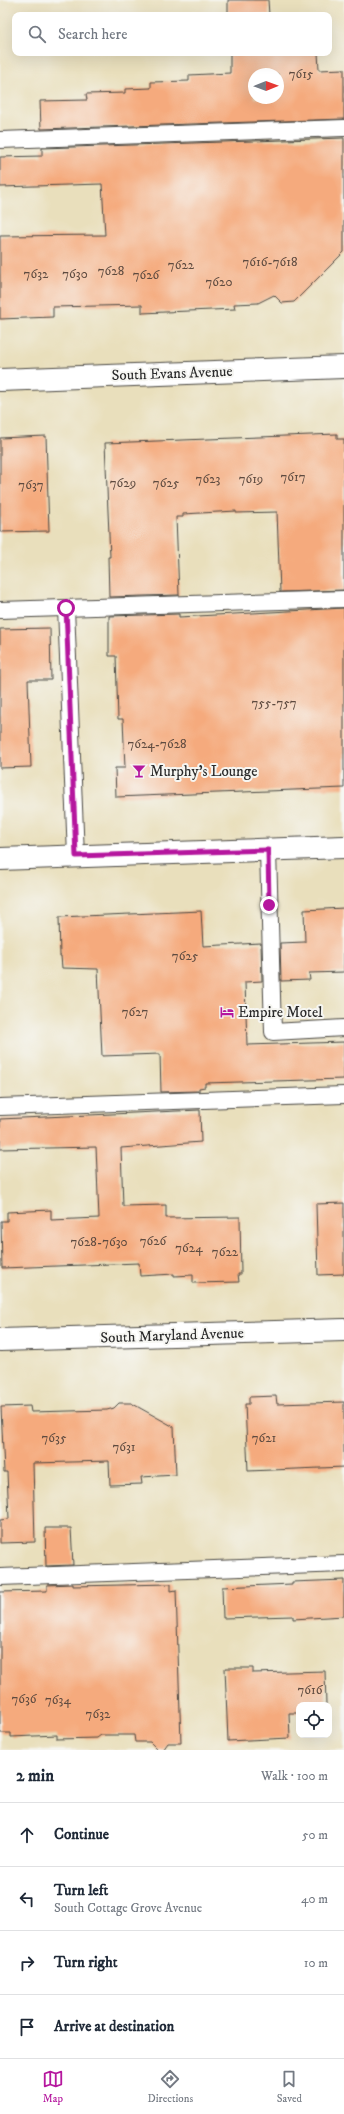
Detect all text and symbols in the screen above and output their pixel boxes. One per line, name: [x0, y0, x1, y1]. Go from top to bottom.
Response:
search box: [12, 12, 332, 56]
icon: search: [26, 23, 48, 45]
text: Search here: [58, 25, 127, 44]
house number: 7615: [289, 66, 314, 82]
north arrow: [248, 68, 284, 104]
house number: 7616-7618: [242, 254, 298, 270]
house number: 7622: [168, 257, 195, 273]
house number: 7628: [98, 263, 124, 279]
house number: 7632: [24, 266, 49, 282]
house number: 7630: [62, 266, 88, 282]
house number: 7626: [133, 267, 161, 283]
house number: 7620: [206, 274, 232, 290]
street label: South Evans Avenue: [111, 362, 233, 385]
house number: 7617: [280, 469, 306, 485]
house number: 7623: [196, 471, 221, 487]
house number: 7619: [239, 471, 263, 487]
house number: 7629: [110, 475, 136, 491]
house number: 7625: [153, 475, 180, 491]
house number: 7637: [18, 477, 44, 493]
route start: [57, 599, 75, 617]
house number: 755-757: [251, 695, 297, 711]
house number: 7624-7628: [127, 736, 187, 752]
place label: Murphy's Lounge: [150, 762, 257, 781]
bar icon: Murphy's Lounge: [131, 763, 147, 779]
route end: [260, 896, 278, 914]
house number: 7625: [172, 948, 199, 964]
place label: Empire Motel: [238, 1003, 323, 1022]
house number: 7627: [122, 1004, 148, 1020]
hotel icon: Empire Motel: [219, 1004, 235, 1020]
house number: 7626: [140, 1233, 168, 1249]
house number: 7628-7630: [70, 1234, 128, 1250]
house number: 7624: [175, 1240, 203, 1256]
house number: 7622: [212, 1244, 239, 1260]
street label: South Maryland Avenue: [100, 1324, 244, 1347]
house number: 7635: [42, 1430, 67, 1446]
house number: 7621: [252, 1430, 277, 1446]
house number: 7631: [112, 1439, 136, 1455]
house number: 7616: [298, 1682, 324, 1698]
house number: 7636: [11, 1691, 38, 1707]
house number: 7634: [45, 1692, 71, 1708]
map controls: [296, 1702, 332, 1738]
button: locate: [296, 1702, 332, 1738]
house number: 7632: [86, 1706, 111, 1722]
text: 2 min: [16, 1765, 54, 1787]
text: Walk · 100 m: [261, 1768, 328, 1784]
icon: ahead: [16, 1824, 38, 1846]
text: Continue: [54, 1825, 109, 1844]
text: 50 m: [302, 1827, 328, 1843]
text: Turn left: [54, 1881, 108, 1900]
icon: left: [16, 1888, 38, 1910]
text: 40 m: [301, 1891, 328, 1907]
text: South Cottage Grove Avenue: [54, 1900, 202, 1916]
icon: right: [16, 1952, 38, 1974]
text: Turn right: [54, 1953, 117, 1972]
text: 10 m: [304, 1955, 328, 1971]
icon: arrive: [16, 2016, 38, 2038]
text: Arrive at destination: [54, 2017, 174, 2036]
tab: Map: [42, 2068, 64, 2106]
tab: Directions: [148, 2068, 193, 2106]
tab: Saved: [277, 2068, 302, 2106]

